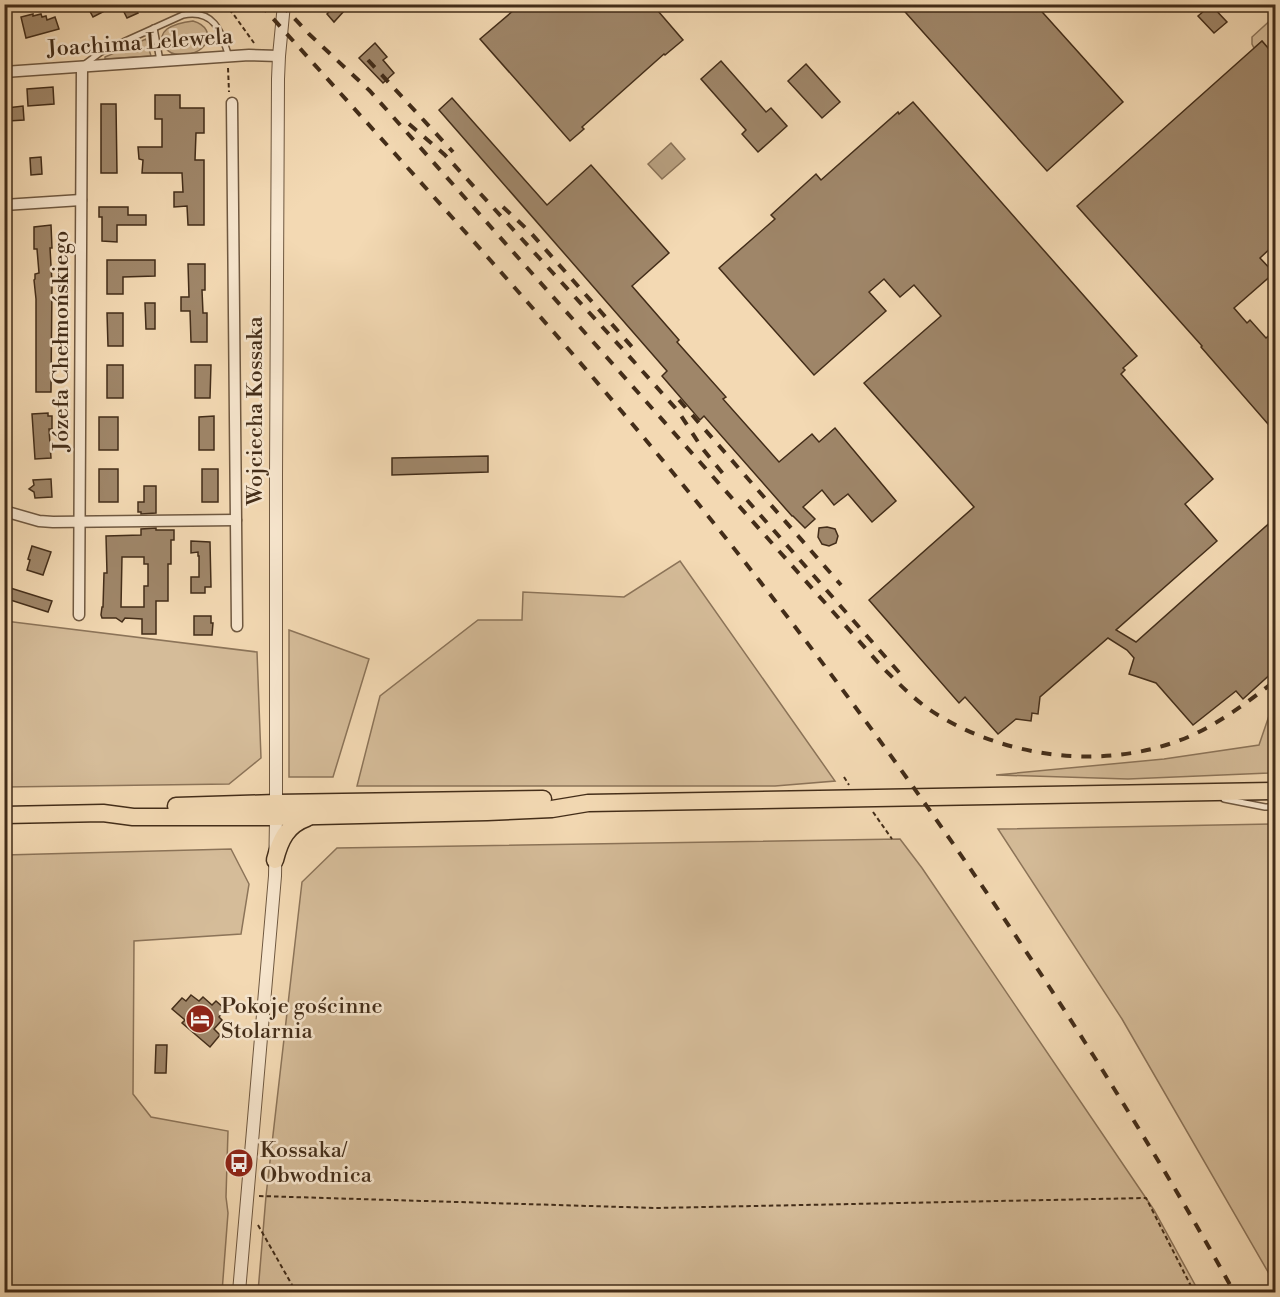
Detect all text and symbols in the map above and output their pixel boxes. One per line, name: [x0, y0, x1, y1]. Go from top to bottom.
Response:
street label: Joachima Lelewela: [45, 23, 235, 63]
street label: Józefa Chełmońskiego: [48, 231, 75, 452]
street label: Wojciecha Kossaka: [242, 316, 269, 507]
place label: Pokoje gościnne Stolarnia: [221, 993, 383, 1045]
hotel icon: Pokoje gościnne Stolarnia: [184, 1003, 216, 1035]
place label: Kossaka/ Obwodnica: [260, 1137, 373, 1189]
bus stop icon: Kossaka/ Obwodnica: [223, 1147, 255, 1179]

